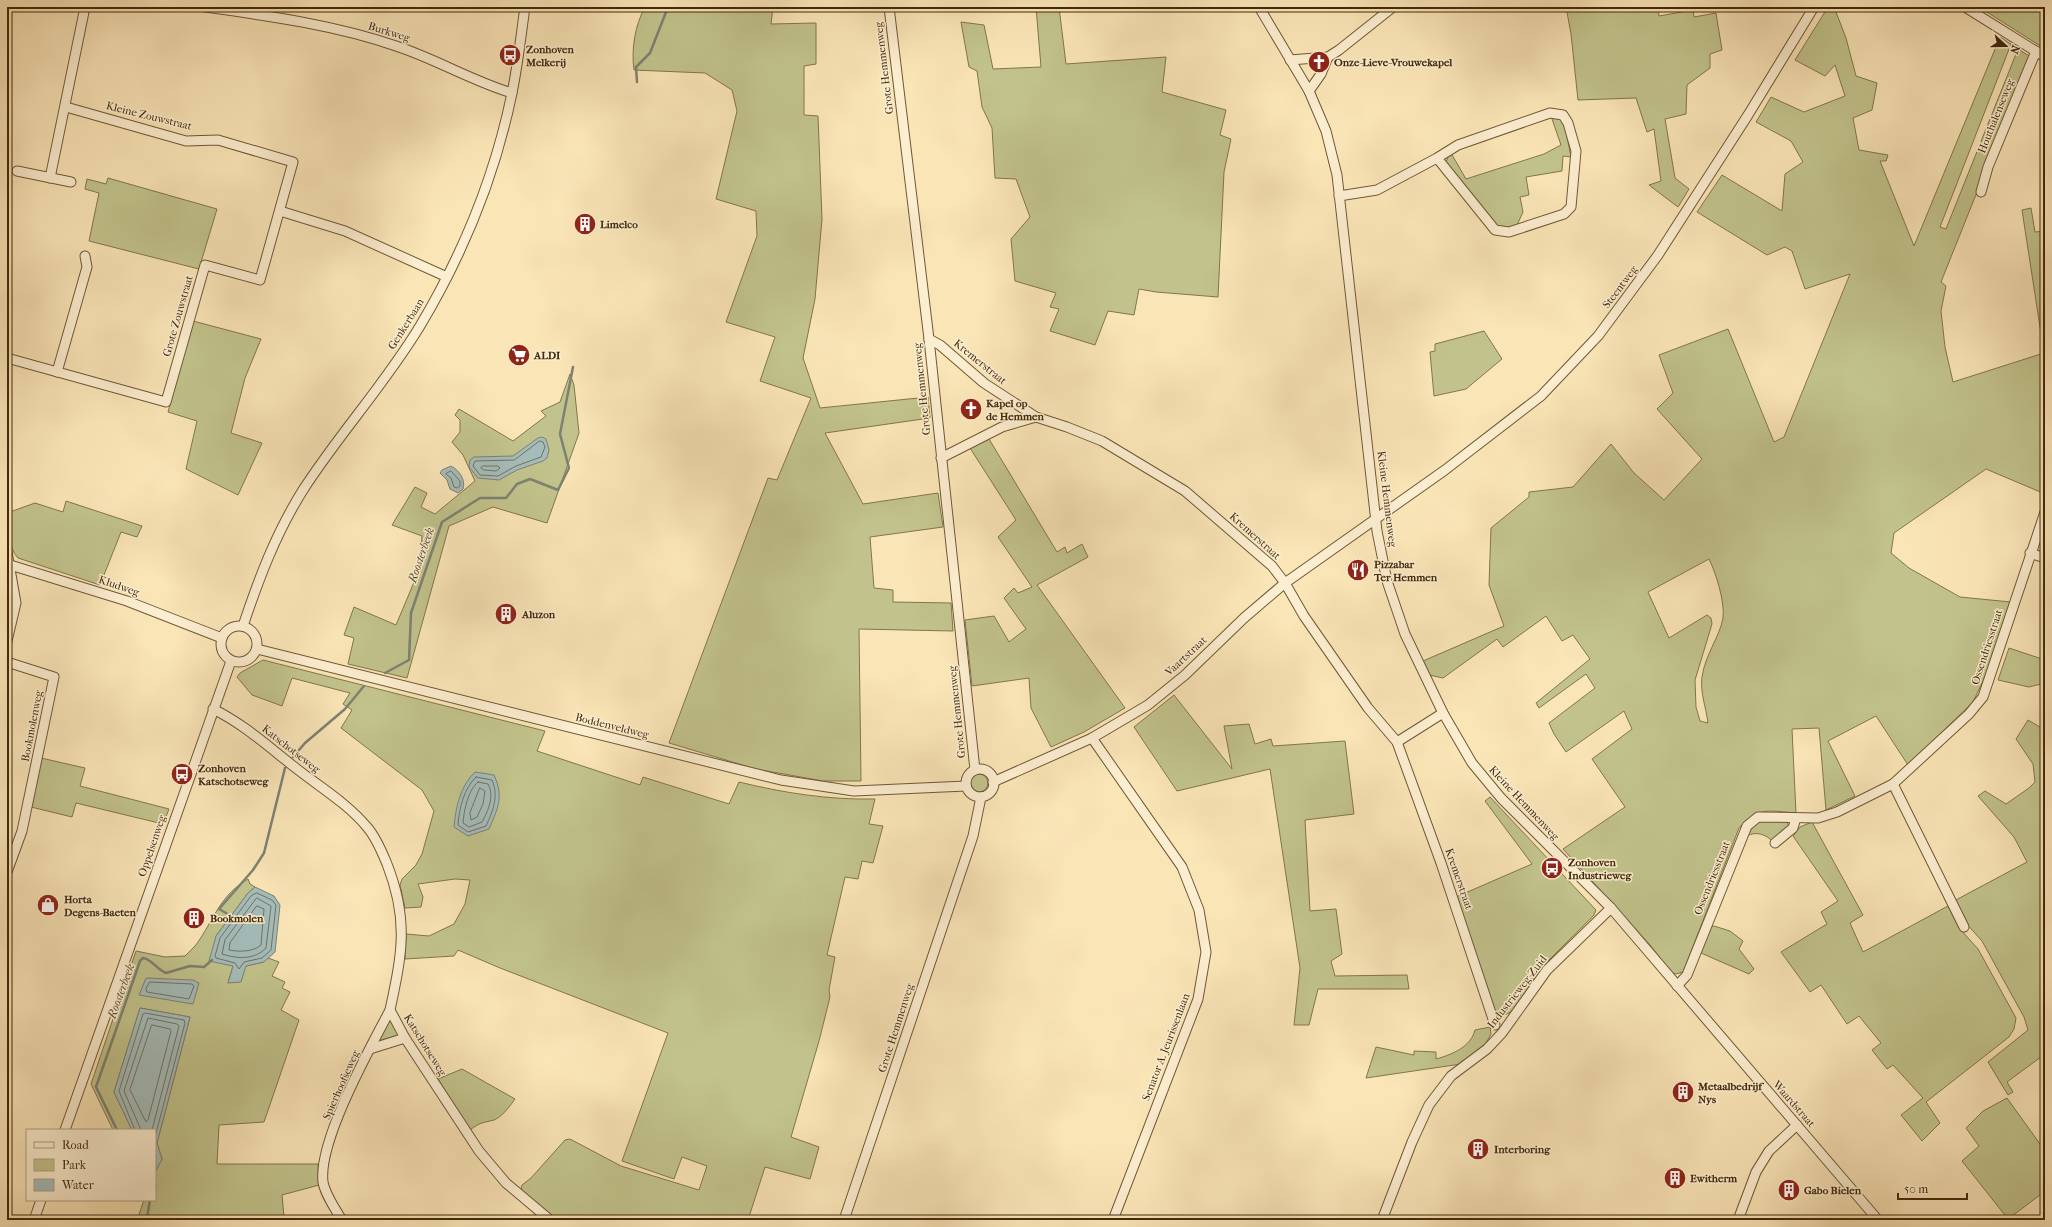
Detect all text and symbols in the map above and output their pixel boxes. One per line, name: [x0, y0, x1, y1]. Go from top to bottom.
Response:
street label: Burkweg: [367, 20, 412, 45]
street label: Grote Hemmenweg: [872, 21, 896, 115]
north arrow: [1986, 26, 2026, 66]
bus stop icon: Zonhoven Melkerij: [497, 42, 523, 68]
place label: Zonhoven Melkerij: [525, 43, 575, 69]
text: N: [2007, 43, 2022, 56]
church icon: Onze-Lieve-Vrouwekapel: [1306, 49, 1332, 75]
place label: Onze-Lieve-Vrouwekapel: [1334, 56, 1453, 69]
street label: Houthalenseweg: [1975, 77, 2017, 155]
street label: Kleine Zouwstraat: [105, 99, 193, 133]
building icon: Limelco: [572, 211, 598, 237]
place label: Limelco: [600, 218, 638, 231]
street label: Steentweg: [1600, 263, 1640, 311]
street label: Grote Zouwstraat: [160, 274, 196, 358]
street label: Genkerbaan: [385, 296, 427, 352]
street label: Kremerstraat: [951, 337, 1009, 387]
supermarket icon: ALDI: [506, 342, 532, 368]
street label: Grote Hemmenweg: [911, 342, 933, 436]
place label: ALDI: [533, 349, 561, 362]
church icon: Kapel op de Hemmen: [958, 396, 984, 422]
place label: Kapel op de Hemmen: [986, 397, 1044, 423]
street label: Kleine Hemmenweg: [1375, 450, 1399, 548]
street label: Kremerstraat: [1227, 510, 1283, 562]
water label: Roosterbeek: [405, 525, 437, 586]
restaurant icon: Pizzabar Ter Hemmen: [1345, 557, 1371, 583]
place label: Pizzabar Ter Hemmen: [1373, 558, 1438, 584]
street label: Kludweg: [97, 573, 141, 599]
building icon: Aluzon: [493, 601, 519, 627]
street label: Ossendriesstraat: [1969, 607, 2005, 686]
place label: Aluzon: [521, 608, 556, 621]
street label: Vaartstraat: [1162, 633, 1210, 679]
street label: Grote Hemmenweg: [946, 665, 968, 759]
street label: Bookmolenweg: [19, 689, 45, 763]
street label: Boddenveldweg: [574, 711, 650, 741]
street label: Katschotseweg: [259, 722, 323, 776]
bus stop icon: Zonhoven Katschotseweg: [169, 761, 195, 787]
place label: Zonhoven Katschotseweg: [198, 762, 269, 788]
street label: Kleine Hemmenweg: [1486, 763, 1562, 843]
street label: Oppelsenweg: [135, 813, 169, 878]
street label: Ossendriesstraat: [1691, 839, 1733, 917]
street label: Kremerstraat: [1442, 847, 1476, 911]
bus stop icon: Zonhoven Industrieweg: [1539, 855, 1565, 881]
place label: Zonhoven Industrieweg: [1568, 856, 1632, 882]
shop icon: Horta Degens-Baeten: [35, 892, 61, 918]
place label: Horta Degens-Baeten: [63, 893, 137, 919]
building icon: Bookmolen: [181, 905, 207, 931]
place label: Bookmolen: [210, 912, 264, 925]
street label: Industrieweg-Zuid: [1485, 952, 1550, 1031]
water label: Roosterbeek: [104, 961, 137, 1021]
street label: Grote Hemmenweg: [875, 982, 917, 1074]
street label: Senator A. Jeurissenlaan: [1140, 991, 1193, 1102]
street label: Katschotseweg: [401, 1012, 449, 1078]
street label: Spierhoofseweg: [320, 1048, 362, 1122]
street label: Waardstraat: [1770, 1077, 1818, 1130]
building icon: Metaalbedrijf Nys: [1670, 1079, 1696, 1105]
place label: Metaalbedrijf Nys: [1697, 1080, 1764, 1106]
legend: [26, 1129, 156, 1201]
building icon: Interboring: [1465, 1136, 1491, 1162]
text: Road: [62, 1138, 89, 1152]
place label: Interboring: [1494, 1143, 1551, 1156]
text: Park: [62, 1158, 87, 1172]
building icon: Ewitherm: [1662, 1165, 1688, 1191]
place label: Ewitherm: [1690, 1172, 1738, 1185]
scale bar: [1898, 1175, 1967, 1201]
building icon: Gabo Bielen: [1776, 1177, 1802, 1203]
text: Water: [61, 1178, 95, 1192]
text: 50 m: [1904, 1182, 1928, 1196]
place label: Gabo Bielen: [1804, 1184, 1862, 1197]

